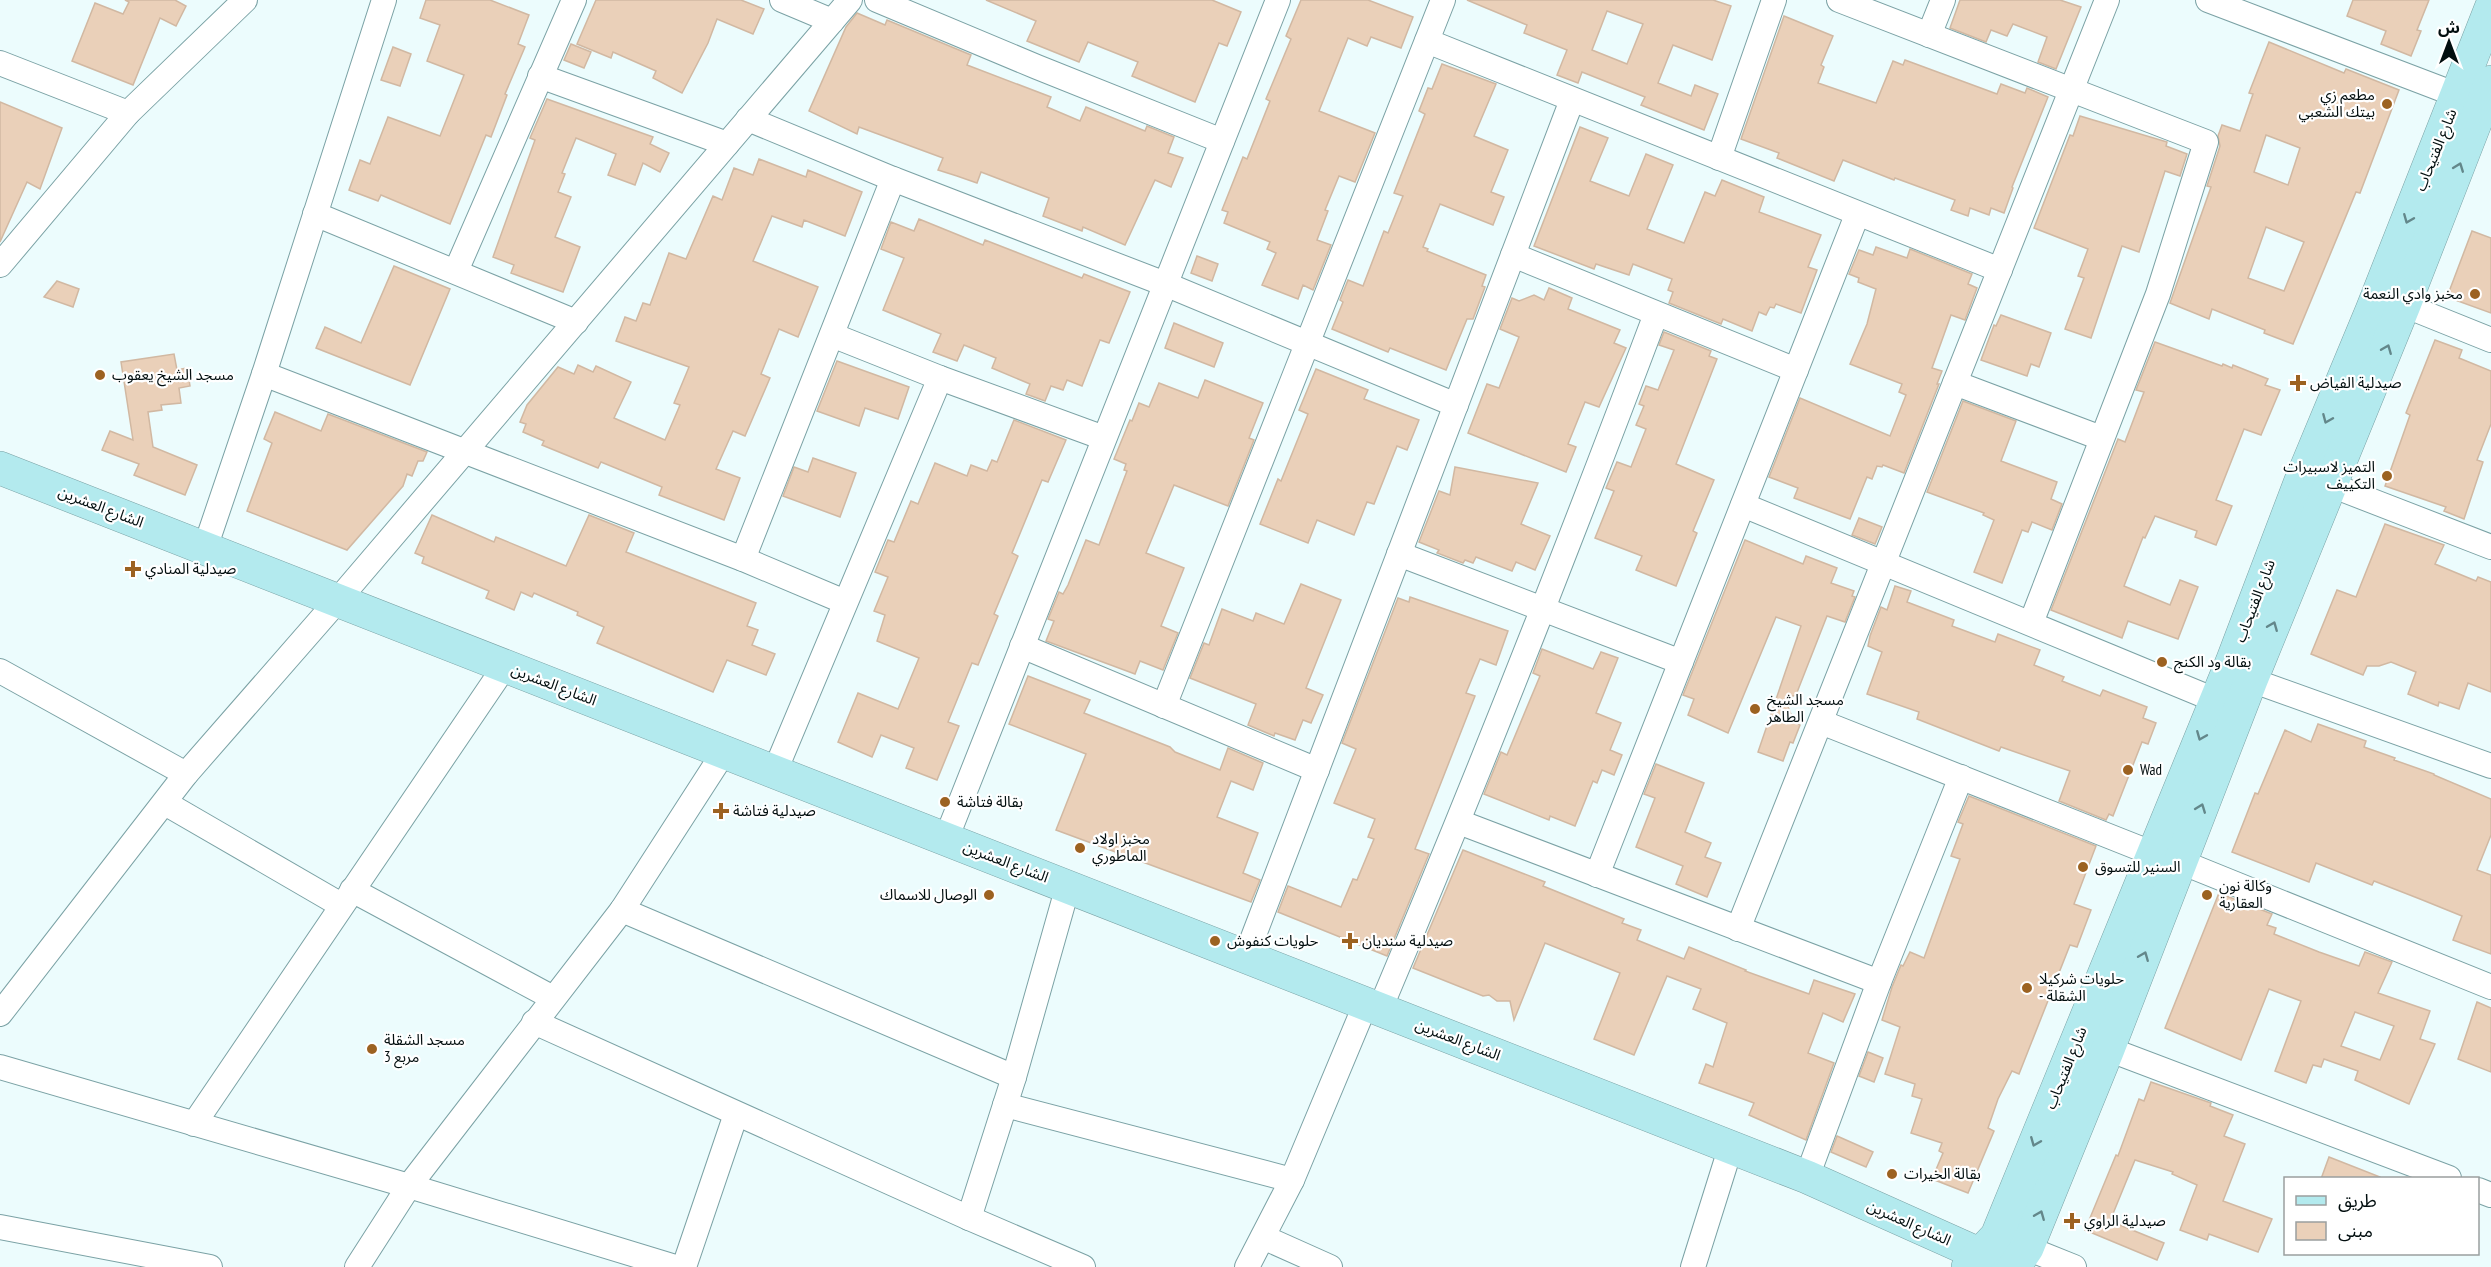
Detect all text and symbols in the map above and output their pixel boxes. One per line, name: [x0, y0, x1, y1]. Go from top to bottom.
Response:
north arrow: [2419, 12, 2479, 72]
text: ش: [2438, 17, 2460, 37]
place label: مطعم زي بيتك الشعبي: [2299, 85, 2375, 123]
marker: مطعم زي بيتك الشعبي: [2380, 97, 2394, 111]
street label: شارع الفتيحاب: [2410, 106, 2464, 195]
one-way arrow: [2451, 162, 2464, 173]
one-way arrow: [2403, 213, 2416, 223]
place label: مخبز وادي النعمة: [2363, 284, 2463, 305]
marker: مخبز وادي النعمة: [2468, 287, 2482, 301]
one-way arrow: [2380, 344, 2392, 355]
place label: مسجد الشيخ يعقوب: [112, 365, 234, 387]
marker: مسجد الشيخ يعقوب: [93, 368, 107, 382]
place label: صيدلية الفياض: [2310, 373, 2402, 392]
marker: صيدلية الفياض: [2291, 376, 2305, 390]
one-way arrow: [2322, 412, 2334, 423]
place label: التميز لاسبيرات التكييف: [2283, 457, 2375, 493]
marker: التميز لاسبيرات التكييف: [2380, 469, 2394, 483]
street label: الشارع العشرين: [55, 482, 147, 534]
street label: شارع الفتيحاب: [2230, 556, 2282, 646]
place label: صيدلية المنادي: [145, 559, 236, 580]
marker: صيدلية المنادي: [126, 562, 140, 576]
one-way arrow: [2266, 622, 2278, 633]
place label: بقالة ود الكنج: [2174, 652, 2251, 674]
marker: بقالة ود الكنج: [2155, 655, 2169, 669]
street label: الشارع العشرين: [508, 660, 600, 712]
place label: مسجد الشيخ الطاهر: [1766, 690, 1844, 726]
marker: مسجد الشيخ الطاهر: [1748, 702, 1762, 716]
one-way arrow: [2196, 730, 2208, 741]
place label: Wad: [2140, 760, 2162, 779]
marker: Wad: [2121, 763, 2135, 777]
place label: بقالة فتاشة: [957, 792, 1023, 811]
marker: بقالة فتاشة: [938, 795, 952, 809]
place label: صيدلية فتاشة: [733, 801, 816, 820]
one-way arrow: [2194, 803, 2207, 813]
marker: صيدلية فتاشة: [714, 804, 728, 818]
place label: مخبز اولاد الماطوري: [1092, 829, 1150, 867]
street label: الشارع العشرين: [960, 837, 1052, 889]
marker: مخبز اولاد الماطوري: [1073, 841, 1087, 855]
place label: السنير للتسوق: [2095, 857, 2181, 876]
marker: السنير للتسوق: [2076, 860, 2090, 874]
place label: وكالة نون العقارية: [2219, 876, 2272, 912]
place label: الوصال للاسماك: [880, 885, 977, 904]
marker: الوصال للاسماك: [982, 888, 996, 902]
marker: وكالة نون العقارية: [2200, 888, 2214, 902]
place label: حلويات كنفوش: [1227, 931, 1318, 950]
place label: صيدلية سنديان: [1362, 931, 1453, 950]
marker: حلويات كنفوش: [1208, 934, 1222, 948]
marker: صيدلية سنديان: [1343, 934, 1357, 948]
one-way arrow: [2137, 951, 2149, 962]
place label: حلويات شركيلا - الشقلة: [2039, 969, 2124, 1005]
marker: حلويات شركيلا - الشقلة: [2020, 981, 2034, 995]
street label: الشارع العشرين: [1412, 1015, 1504, 1067]
street label: شارع الفتيحاب: [2040, 1024, 2094, 1113]
place label: مسجد الشقلة مربع 3: [384, 1030, 465, 1069]
marker: مسجد الشقلة مربع 3: [365, 1042, 379, 1056]
one-way arrow: [2030, 1135, 2042, 1146]
place label: بقالة الخيرات: [1904, 1164, 1981, 1183]
marker: بقالة الخيرات: [1885, 1167, 1899, 1181]
legend: [2284, 1177, 2479, 1255]
text: طريق: [2338, 1189, 2377, 1212]
street label: الشارع العشرين: [1863, 1196, 1954, 1252]
one-way arrow: [2033, 1210, 2045, 1221]
place label: صيدلية الراوي: [2084, 1211, 2166, 1232]
marker: صيدلية الراوي: [2065, 1214, 2079, 1228]
text: مبنى: [2338, 1219, 2373, 1242]

